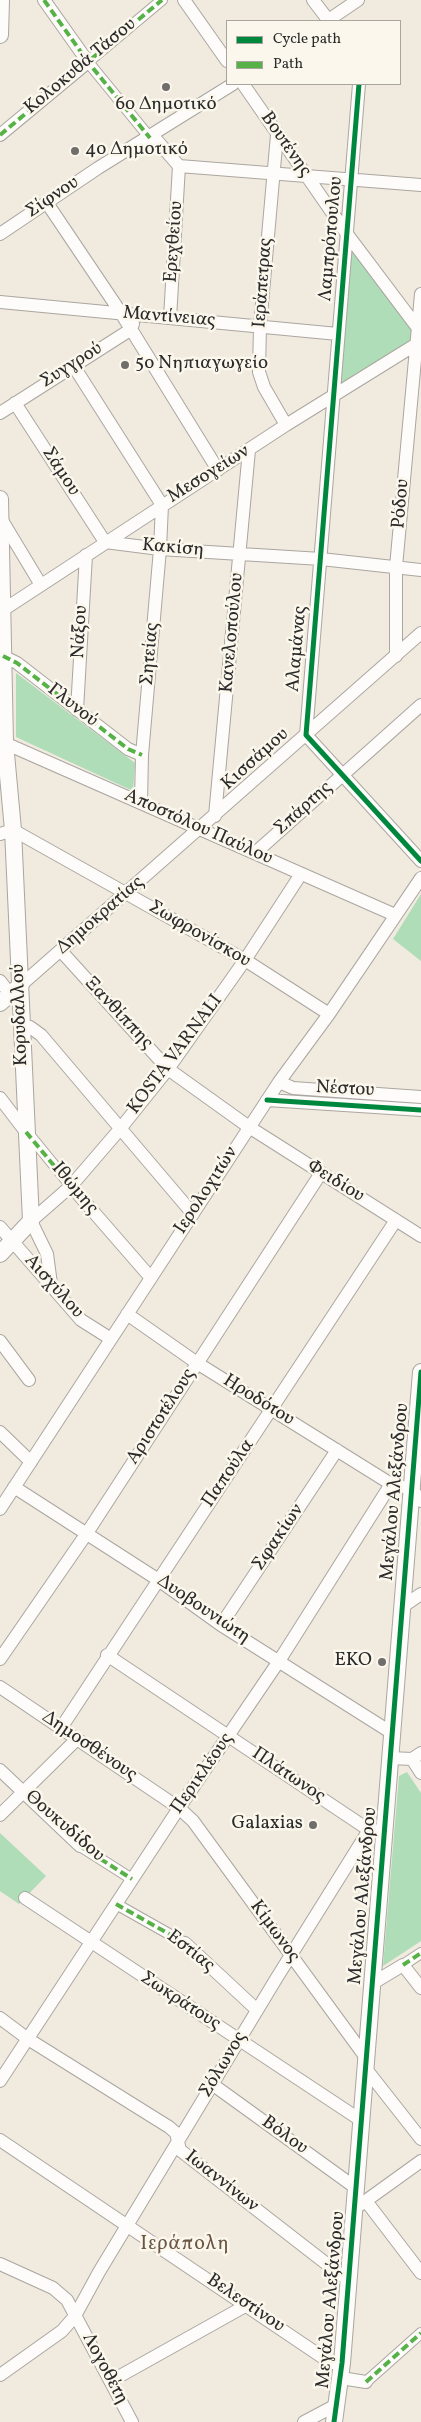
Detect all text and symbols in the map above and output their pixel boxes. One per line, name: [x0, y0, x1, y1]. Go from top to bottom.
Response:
street label: Κολοκυθά Τάσου: [20, 14, 142, 120]
legend: [226, 20, 401, 85]
text: Cycle path: [273, 29, 341, 50]
text: Path: [273, 54, 303, 75]
marker: 6ο Δημοτικό: [160, 81, 172, 93]
place label: 6ο Δημοτικό: [115, 95, 217, 117]
street label: Βουτένης: [254, 108, 316, 182]
place label: 4ο Δημοτικό: [85, 140, 188, 162]
marker: 4ο Δημοτικό: [69, 145, 81, 157]
street label: Σίφνου: [22, 172, 84, 224]
street label: Λαμπρόπουλου: [315, 176, 349, 302]
street label: Ερεχθείου: [161, 200, 189, 284]
street label: Ιεράπετρας: [249, 237, 279, 329]
street label: Μαντίνειας: [122, 303, 216, 333]
street label: Συγγρού: [37, 338, 107, 394]
place label: 5ο Νηπιαγωγείο: [135, 354, 268, 376]
marker: 5ο Νηπιαγωγείο: [119, 359, 131, 371]
street label: Μεσογείων: [164, 441, 254, 509]
street label: Σάμου: [36, 443, 84, 501]
street label: Ρόδου: [388, 478, 416, 530]
street label: Κακίση: [141, 535, 205, 563]
street label: Κανελοπούλου: [216, 572, 250, 694]
street label: Νάξου: [68, 605, 94, 659]
street label: Αλαμάνας: [283, 605, 313, 693]
street label: Σητείας: [137, 622, 165, 686]
street label: Γλυνού: [42, 679, 102, 733]
street label: Κισσάμου: [218, 724, 294, 796]
street label: Σπάρτης: [270, 777, 338, 841]
street label: Αποστόλου Παύλου: [120, 785, 276, 871]
street label: Δημοκρατίας: [53, 872, 149, 960]
street label: Σωφρονίσκου: [144, 897, 254, 973]
street label: Κορυδαλλού: [8, 964, 34, 1066]
street label: Ξανθίππης: [79, 973, 157, 1055]
street label: KOSTA VARNALI: [124, 991, 228, 1119]
street label: Νέστου: [315, 1077, 375, 1103]
street label: Ιερολοχιτών: [170, 1143, 244, 1239]
street label: Φειδίου: [302, 1156, 368, 1208]
street label: Ιθώμης: [46, 1158, 102, 1220]
street label: Αισχύλου: [18, 1250, 88, 1324]
street label: Αριστοτέλους: [123, 1365, 201, 1469]
street label: Ηροδότου: [218, 1370, 298, 1432]
street label: Μεγάλου Αλεξάνδρου: [377, 1402, 415, 1582]
street label: Παπούλα: [198, 1436, 260, 1512]
street label: Σφακίων: [248, 1500, 310, 1576]
street label: Δυοβουνιώτη: [152, 1571, 254, 1649]
place label: EKO: [334, 1651, 372, 1673]
marker: EKO: [376, 1656, 388, 1668]
street label: Δημοσθένους: [37, 1707, 141, 1787]
street label: Περικλέους: [167, 1729, 239, 1819]
street label: Πλάτωνος: [247, 1743, 329, 1809]
street label: Θουκυδίδου: [20, 1786, 108, 1868]
street label: Μεγάλου Αλεξάνδρου: [345, 1806, 383, 1986]
place label: Galaxias: [231, 1814, 303, 1836]
marker: Galaxias: [307, 1819, 319, 1831]
street label: Κίμωνος: [244, 1896, 304, 1968]
street label: Εστίας: [161, 1926, 219, 1978]
street label: Σωκράτους: [136, 1968, 224, 2036]
street label: Σόλωνος: [195, 2028, 253, 2102]
street label: Βόλου: [256, 2112, 312, 2160]
street label: Ιωαννίνων: [180, 2146, 262, 2218]
street label: Μεγάλου Αλεξάνδρου: [313, 2210, 351, 2390]
district label: Ιεράπολη: [139, 2233, 231, 2257]
street label: Βελεστίνου: [202, 2270, 288, 2338]
street label: Λογοθέτη: [76, 2329, 132, 2409]

